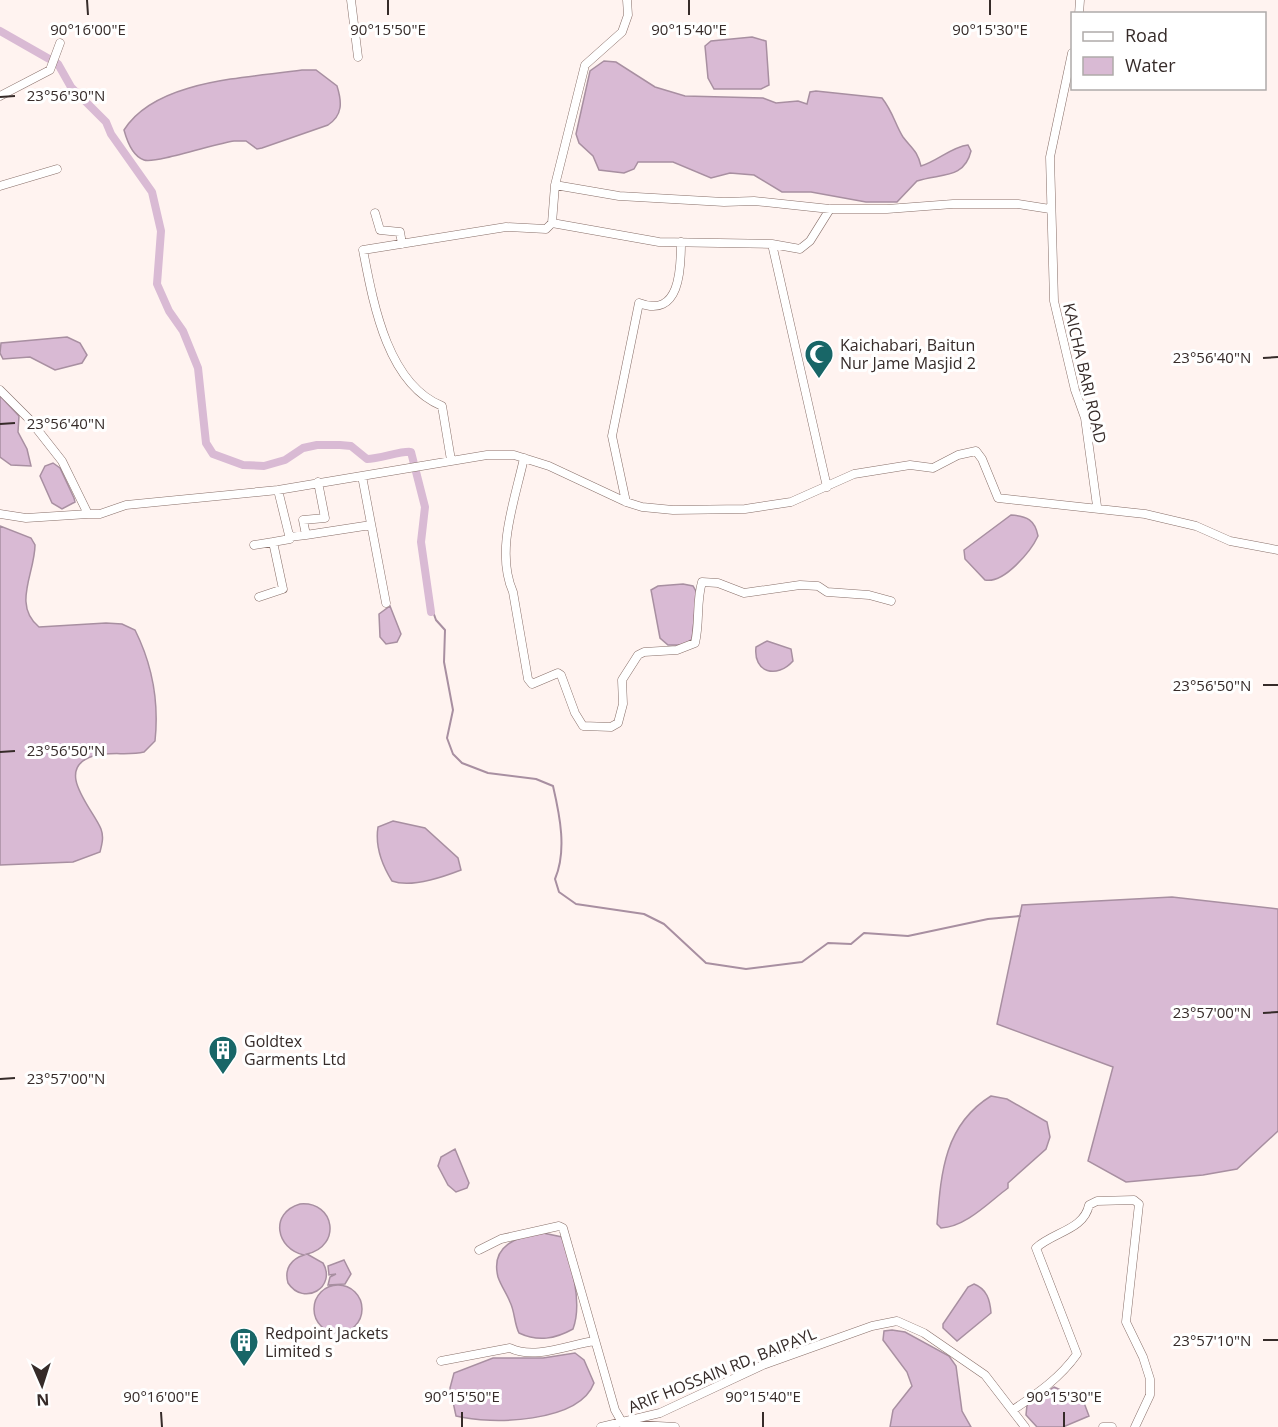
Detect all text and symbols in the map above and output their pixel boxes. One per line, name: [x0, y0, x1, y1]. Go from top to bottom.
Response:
legend: [1071, 12, 1266, 90]
text: 90°16'00"E: [50, 19, 126, 39]
text: 90°15'50"E: [350, 19, 426, 39]
text: 90°15'40"E: [651, 19, 727, 39]
text: 90°15'30"E: [952, 19, 1028, 39]
text: Road: [1125, 23, 1168, 47]
text: Water: [1125, 53, 1176, 77]
text: 23°56'30"N: [27, 85, 105, 105]
street label: KAICHA BARI ROAD: [1058, 301, 1112, 445]
place label: Kaichabari, Baitun Nur Jame Masjid 2: [840, 334, 976, 374]
mosque icon: Kaichabari, Baitun Nur Jame Masjid 2: [803, 338, 835, 380]
text: 23°56'40"N: [1173, 347, 1251, 367]
text: 23°56'40"N: [27, 413, 105, 433]
text: 23°56'50"N: [1173, 675, 1251, 695]
text: 23°56'50"N: [27, 740, 105, 760]
text: 23°57'00"N: [1173, 1002, 1251, 1022]
place label: Goldtex Garments Ltd: [244, 1030, 346, 1070]
building icon: Goldtex Garments Ltd: [207, 1034, 239, 1076]
text: 23°57'00"N: [27, 1068, 105, 1088]
place label: Redpoint Jackets Limited s: [265, 1322, 388, 1362]
street label: ARIF HOSSAIN RD, BAIPAYL: [625, 1322, 819, 1418]
building icon: Redpoint Jackets Limited s: [228, 1326, 260, 1368]
text: 23°57'10"N: [1173, 1330, 1251, 1350]
north arrow: [12, 1355, 72, 1415]
text: 90°16'00"E: [123, 1386, 199, 1406]
text: 90°15'50"E: [424, 1386, 500, 1406]
text: 90°15'40"E: [725, 1386, 801, 1406]
text: 90°15'30"E: [1026, 1386, 1102, 1406]
text: N: [36, 1389, 50, 1411]

